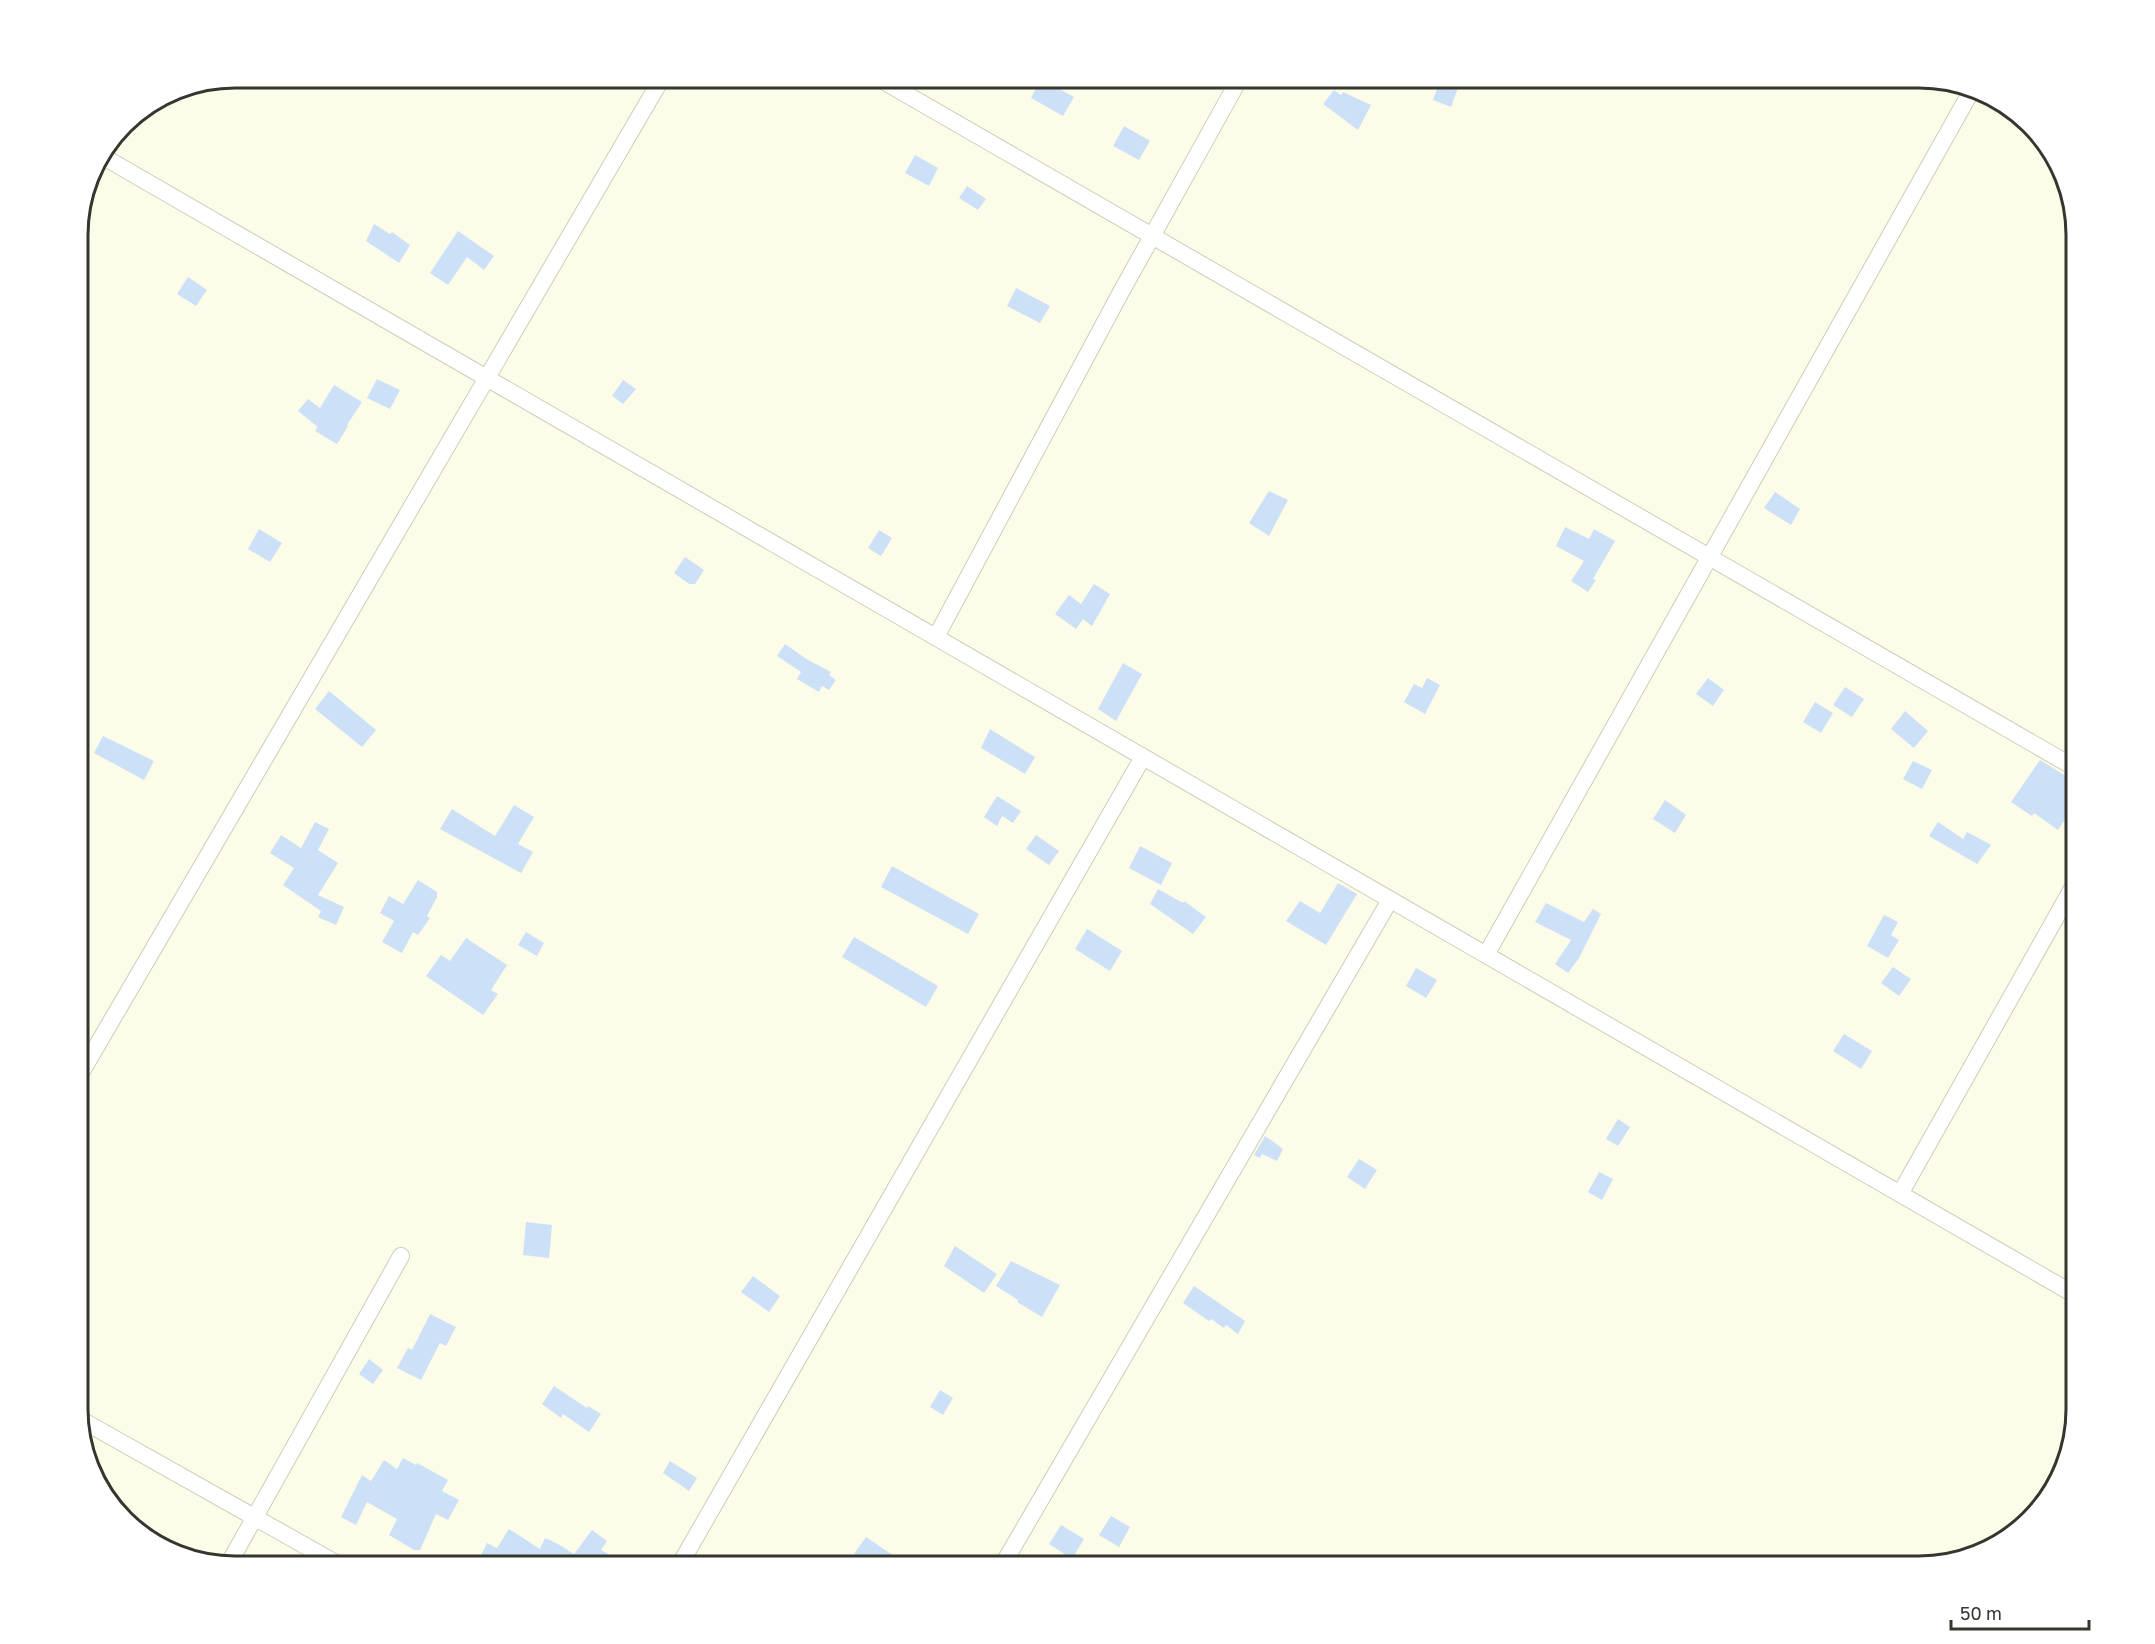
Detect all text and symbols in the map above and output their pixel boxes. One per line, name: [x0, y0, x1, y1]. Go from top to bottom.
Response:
scale bar: [1951, 1593, 2089, 1631]
text: 50 m: [1960, 1602, 2002, 1624]

